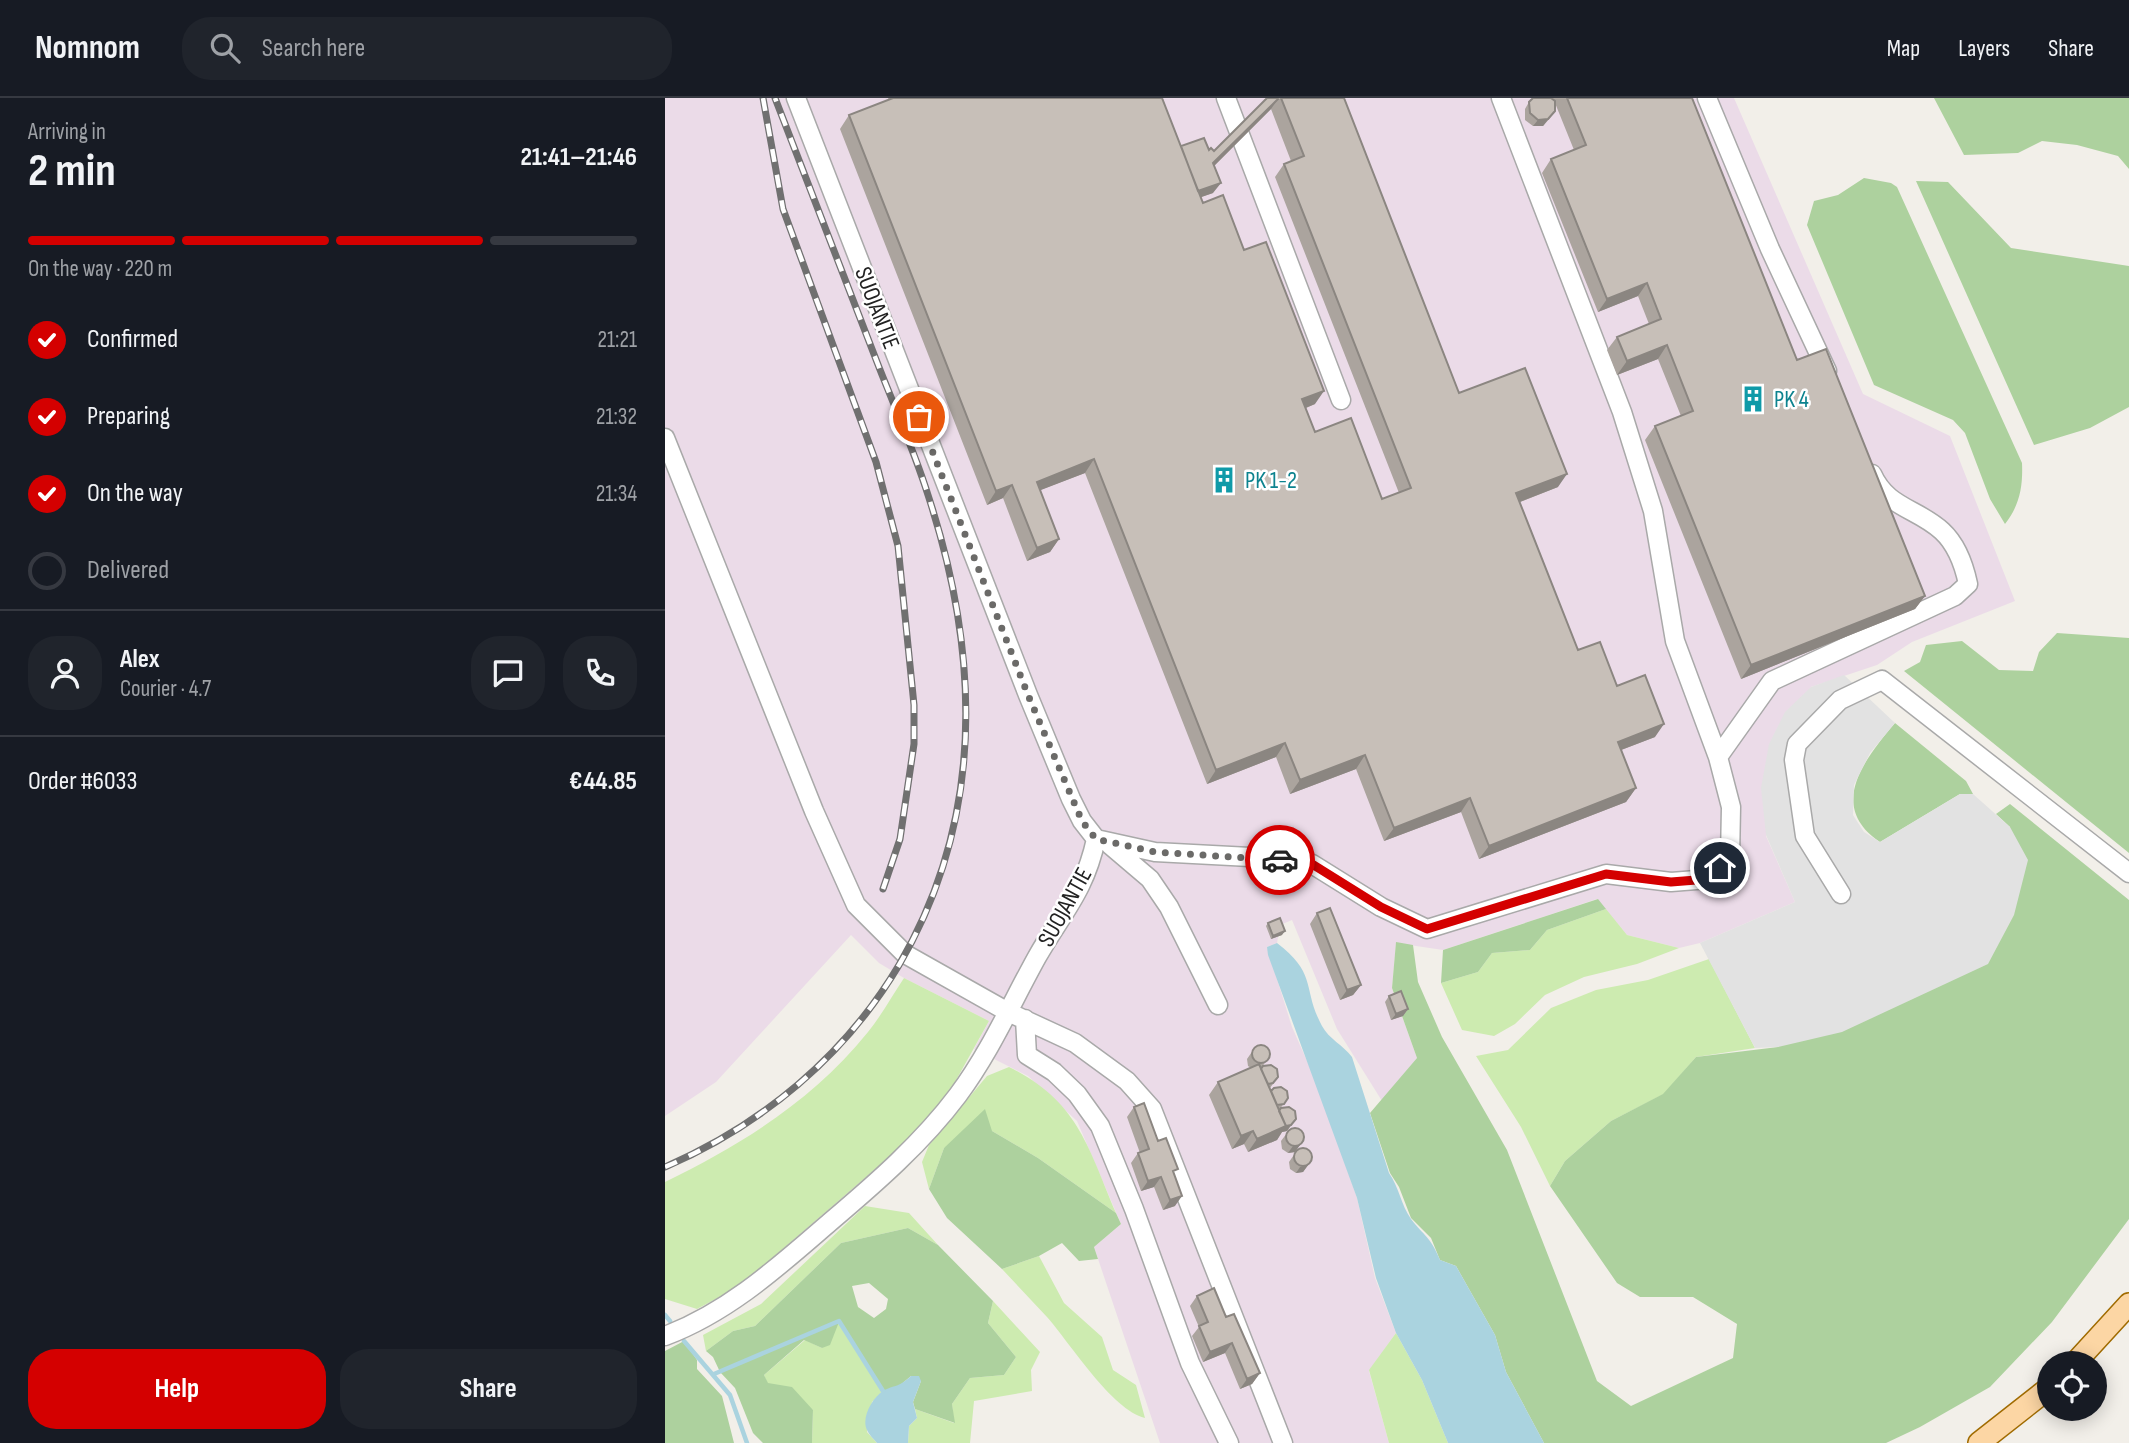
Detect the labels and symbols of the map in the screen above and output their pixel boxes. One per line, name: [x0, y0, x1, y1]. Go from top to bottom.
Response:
street label: SUOJANTIE: [848, 263, 906, 353]
building icon: PK 4: [1738, 384, 1768, 414]
place label: PK 4: [1774, 385, 1809, 414]
pin: [889, 387, 949, 447]
building icon: PK 1-2: [1209, 465, 1239, 495]
place label: PK 1-2: [1245, 466, 1297, 495]
courier: [1245, 825, 1315, 895]
pin: [1690, 838, 1750, 898]
street label: SUOJANTIE: [1032, 862, 1098, 952]

